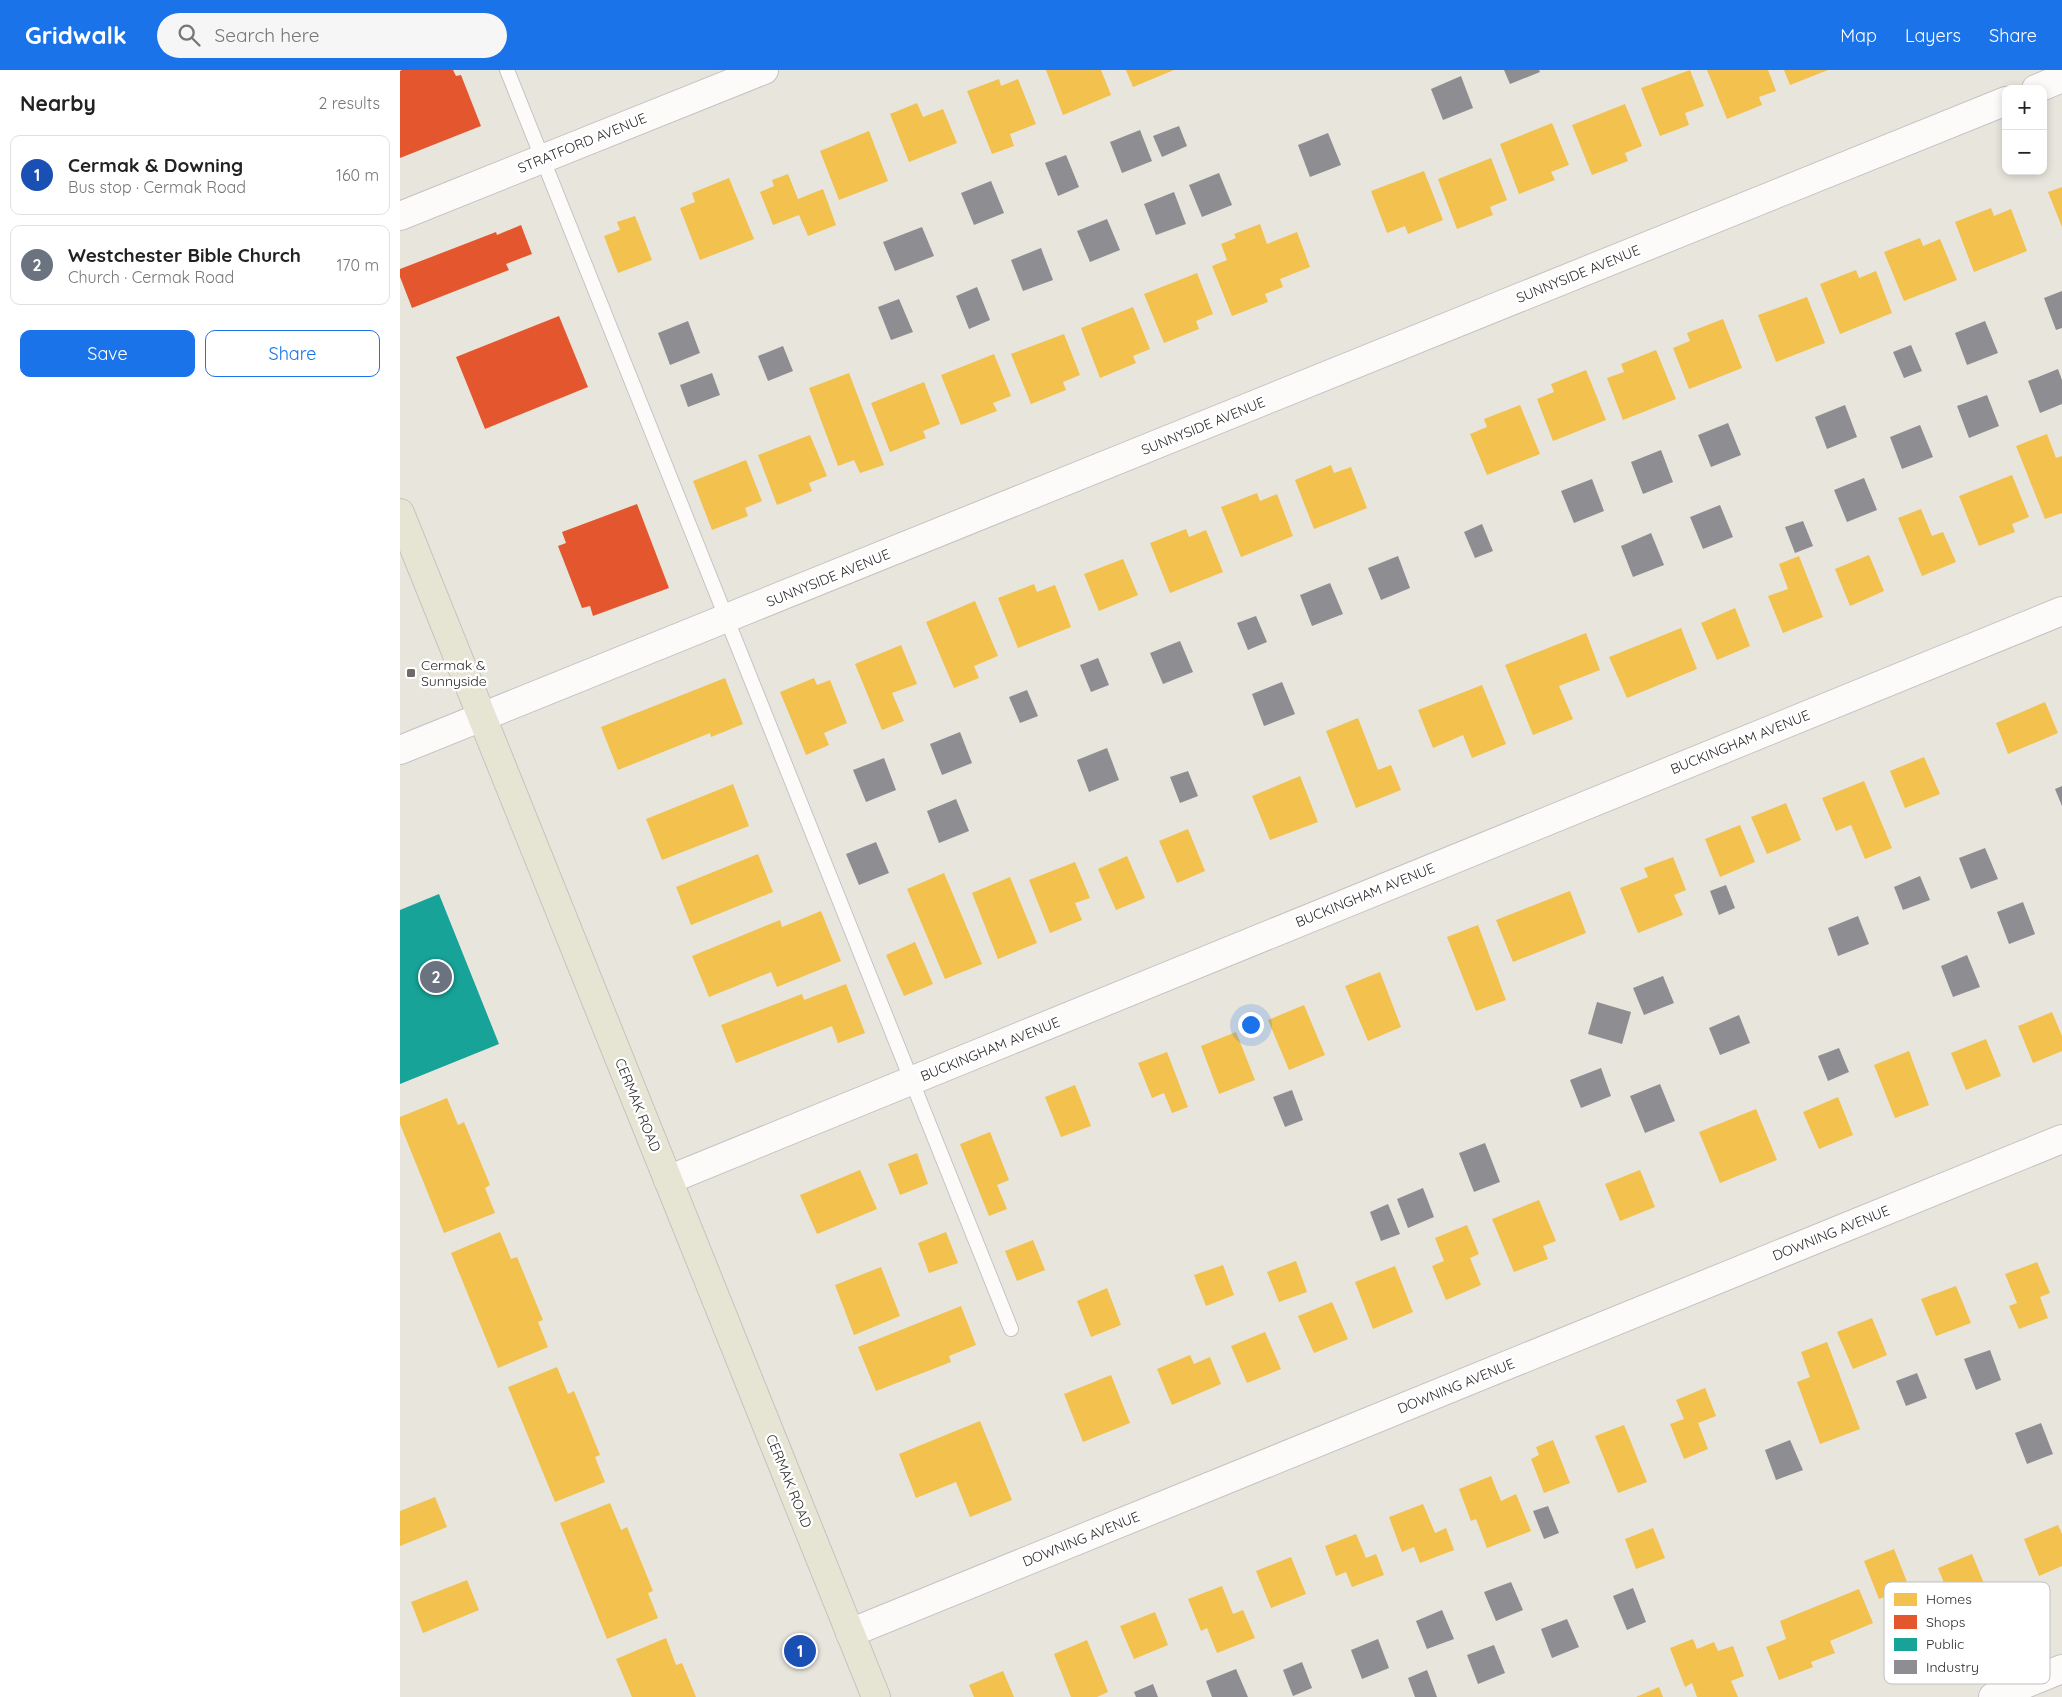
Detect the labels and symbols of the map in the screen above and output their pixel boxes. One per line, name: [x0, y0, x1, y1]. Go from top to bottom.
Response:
street label: STRATFORD AVENUE: [515, 109, 649, 177]
street label: SUNNYSIDE AVENUE: [1513, 241, 1643, 307]
street label: SUNNYSIDE AVENUE: [1138, 393, 1268, 459]
street label: SUNNYSIDE AVENUE: [763, 545, 893, 611]
place label: Cermak & Sunnyside: [421, 656, 487, 690]
marker: Cermak & Sunnyside: [405, 667, 417, 679]
street label: BUCKINGHAM AVENUE: [1668, 706, 1812, 778]
street label: BUCKINGHAM AVENUE: [1293, 859, 1437, 931]
pin: 2: [420, 958, 452, 996]
your location: [1238, 1012, 1264, 1038]
street label: BUCKINGHAM AVENUE: [918, 1013, 1062, 1085]
street label: CERMAK ROAD: [611, 1056, 665, 1154]
street label: DOWNING AVENUE: [1770, 1201, 1892, 1265]
street label: DOWNING AVENUE: [1395, 1354, 1517, 1418]
street label: CERMAK ROAD: [762, 1432, 816, 1530]
street label: DOWNING AVENUE: [1020, 1507, 1142, 1571]
legend: [1884, 1582, 2050, 1684]
text: Homes: [1926, 1590, 1972, 1608]
text: Shops: [1926, 1613, 1965, 1631]
pin: 1: [784, 1632, 816, 1670]
text: Public: [1926, 1635, 1964, 1653]
text: Industry: [1926, 1658, 1979, 1676]

